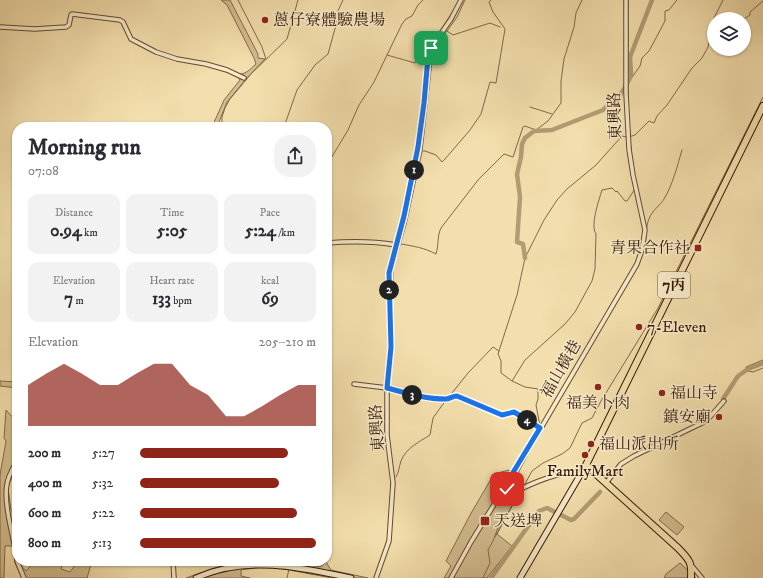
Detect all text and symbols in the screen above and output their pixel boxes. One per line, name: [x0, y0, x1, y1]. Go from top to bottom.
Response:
place label: 蔥仔寮體驗農場: [273, 10, 385, 30]
map controls: [707, 12, 751, 56]
button: layers: [707, 12, 751, 56]
marker: 蔥仔寮體驗農場: [260, 15, 270, 25]
pin: [414, 31, 448, 65]
icon: arrive: [420, 37, 442, 59]
street label: 東興路: [604, 92, 626, 140]
text: Morning run: [28, 134, 141, 161]
button: share: [274, 135, 316, 177]
pin: 1: [404, 160, 424, 180]
text: 07:08: [28, 163, 59, 179]
text: 1: [412, 163, 416, 177]
text: Distance: [55, 206, 93, 220]
text: Time: [160, 206, 184, 220]
text: Pace: [260, 206, 280, 220]
text: 0.94: [50, 220, 82, 242]
text: 5:05: [157, 220, 187, 242]
text: 5:24: [245, 220, 276, 242]
text: km: [82, 226, 98, 240]
text: /km: [276, 226, 295, 240]
place label: 青果合作社: [610, 238, 690, 258]
marker: 青果合作社: [693, 243, 703, 253]
road number: 7丙: [658, 272, 690, 298]
text: Elevation: [53, 274, 95, 288]
text: Heart rate: [149, 274, 195, 288]
text: kcal: [261, 274, 279, 288]
pin: 2: [379, 280, 399, 300]
text: 2: [386, 283, 392, 297]
text: 7: [64, 288, 73, 310]
text: 133: [152, 288, 171, 310]
text: 69: [261, 288, 279, 310]
text: m: [73, 294, 84, 308]
text: bpm: [171, 294, 192, 308]
place label: 7-Eleven: [647, 317, 707, 337]
marker: 7-Eleven: [634, 322, 644, 332]
text: Elevation: [28, 334, 78, 350]
text: 205–210 m: [259, 334, 316, 350]
street label: 福山橫巷: [536, 336, 586, 402]
marker: 福美卜肉: [593, 382, 603, 392]
place label: 福山寺: [670, 383, 718, 403]
pin: 3: [402, 385, 422, 405]
text: 3: [410, 388, 414, 402]
marker: 福山寺: [657, 388, 667, 398]
place label: 福美卜肉: [566, 393, 630, 413]
street label: 東興路: [365, 403, 389, 453]
place label: 鎮安廟: [663, 407, 711, 427]
pin: 4: [517, 410, 537, 430]
marker: 鎮安廟: [714, 412, 724, 422]
text: 4: [524, 413, 530, 427]
place label: 福山派出所: [599, 434, 679, 454]
marker: 福山派出所: [586, 439, 596, 449]
text: 200 m: [28, 445, 61, 461]
text: 5:27: [92, 445, 115, 461]
marker: FamilyMart: [580, 450, 590, 460]
place label: FamilyMart: [547, 461, 623, 481]
pin: [490, 472, 524, 506]
text: 400 m: [28, 475, 62, 491]
text: 5:32: [92, 475, 113, 491]
icon: check: [496, 478, 518, 500]
text: 600 m: [28, 505, 61, 521]
text: 5:22: [92, 505, 115, 521]
place label: 天送埤: [494, 511, 542, 531]
marker: 天送埤: [479, 515, 491, 527]
text: 800 m: [28, 535, 61, 551]
text: 5:13: [92, 535, 111, 551]

